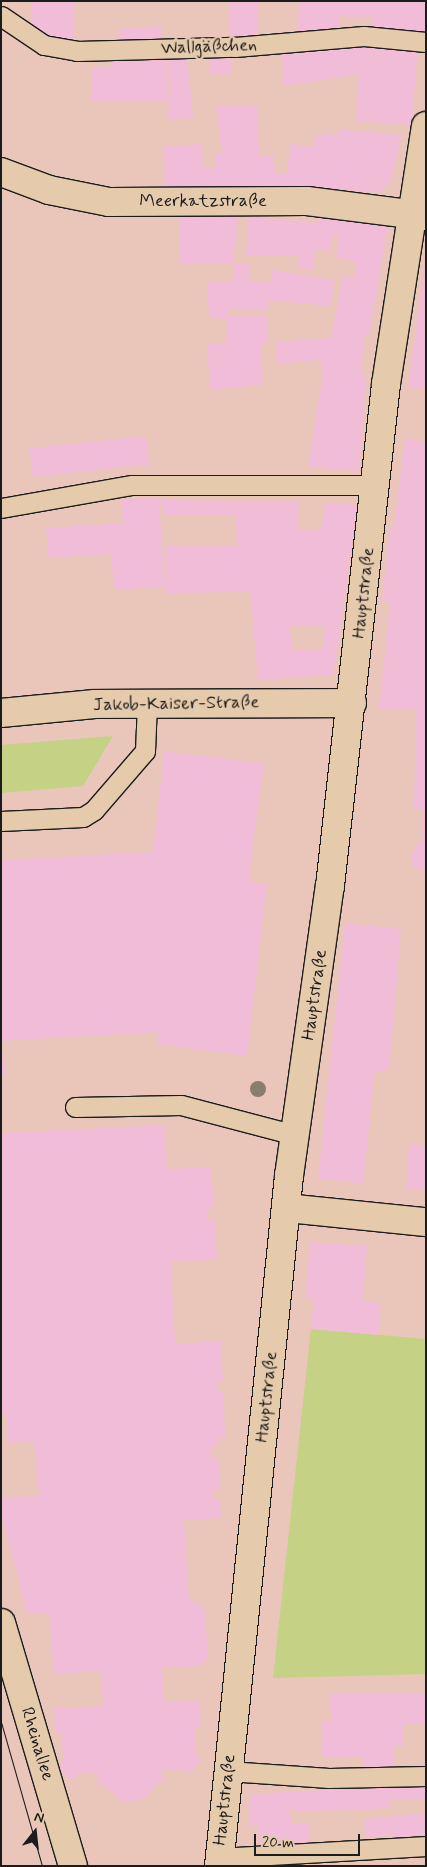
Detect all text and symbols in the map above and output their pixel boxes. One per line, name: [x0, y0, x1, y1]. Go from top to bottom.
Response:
street label: Wallgäßchen: [161, 35, 257, 59]
street label: Meerkatzstraße: [139, 190, 267, 212]
street label: Hauptstraße: [348, 546, 380, 640]
street label: Jakob-Kaiser-Straße: [93, 692, 259, 716]
street label: Hauptstraße: [298, 948, 332, 1042]
street label: Hauptstraße: [251, 1350, 283, 1444]
street label: Rheinallee: [16, 1705, 58, 1783]
street label: Hauptstraße: [209, 1753, 241, 1847]
north arrow: [10, 1807, 60, 1857]
text: N: [32, 1808, 46, 1828]
scale bar: [257, 1824, 363, 1856]
text: 20 m: [262, 1833, 294, 1853]

